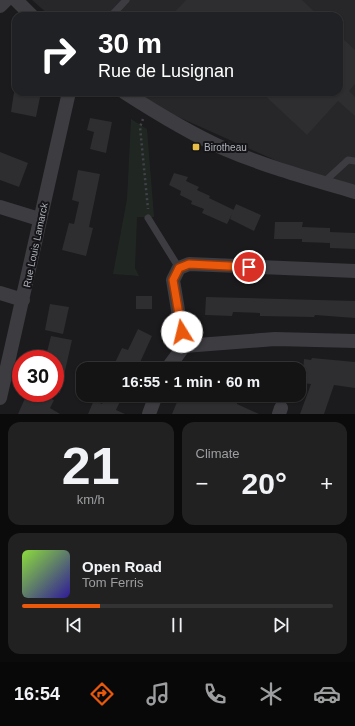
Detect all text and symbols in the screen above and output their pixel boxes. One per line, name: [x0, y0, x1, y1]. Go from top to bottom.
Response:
icon: right: [32, 28, 84, 80]
text: 30 m: [98, 28, 162, 59]
text: Rue de Lusignan: [98, 61, 234, 81]
marker: Birotheau: [191, 142, 201, 152]
place label: Birotheau: [204, 142, 247, 153]
street label: Rue Louis Lamarck: [21, 201, 50, 288]
pin: [232, 250, 266, 284]
icon: arrive: [238, 256, 260, 278]
position arrow: [161, 311, 203, 353]
speed limit sign: 30: [12, 350, 64, 402]
text: 16:55 · 1 min · 60 m: [122, 373, 260, 390]
text: 21: [62, 437, 120, 495]
text: Climate: [196, 446, 240, 461]
text: 20°: [242, 467, 287, 500]
text: −: [196, 471, 208, 496]
text: +: [320, 471, 333, 496]
text: km/h: [77, 492, 105, 507]
text: Open Road: [82, 558, 162, 575]
text: Tom Ferris: [82, 575, 143, 590]
icon: previous: [63, 614, 85, 636]
icon: pause: [166, 614, 188, 636]
icon: next: [270, 614, 292, 636]
icon: directions: [88, 680, 116, 708]
icon: music: [144, 680, 172, 708]
icon: phone: [201, 680, 229, 708]
icon: climate: [257, 680, 285, 708]
icon: car: [313, 680, 341, 708]
text: 16:54: [14, 684, 60, 704]

